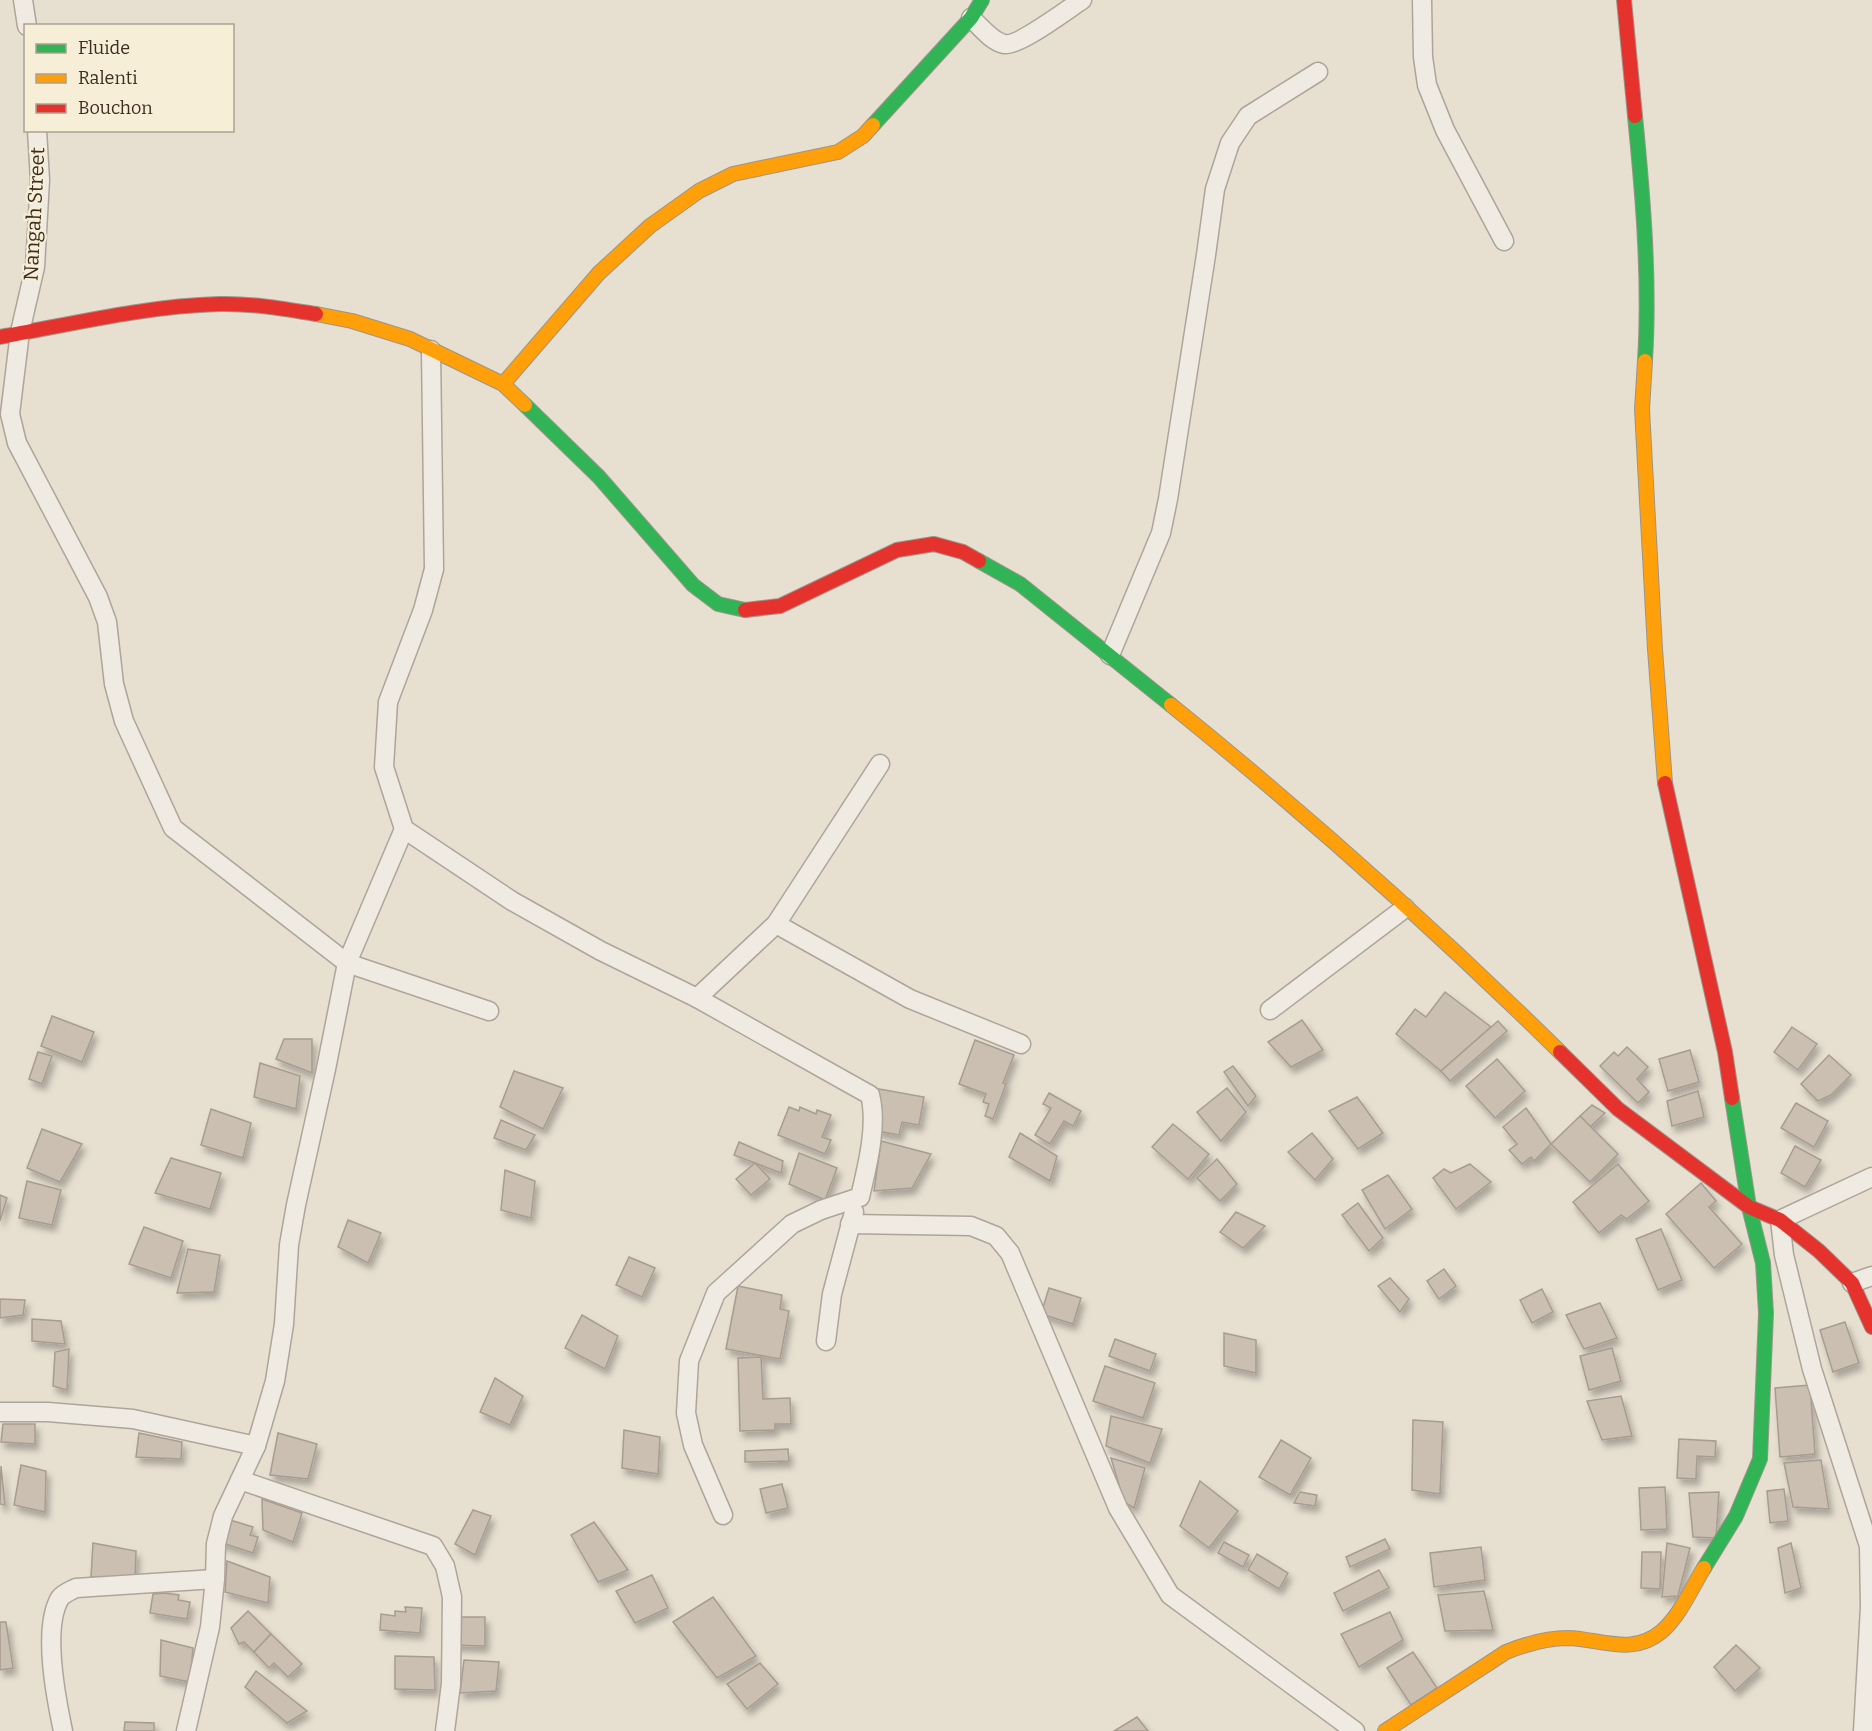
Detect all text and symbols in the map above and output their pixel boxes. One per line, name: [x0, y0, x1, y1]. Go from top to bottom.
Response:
legend: [24, 24, 234, 132]
text: Fluide: [78, 37, 130, 59]
text: Ralenti: [78, 67, 138, 89]
text: Bouchon: [78, 97, 153, 119]
street label: Nangah Street: [19, 147, 49, 281]

